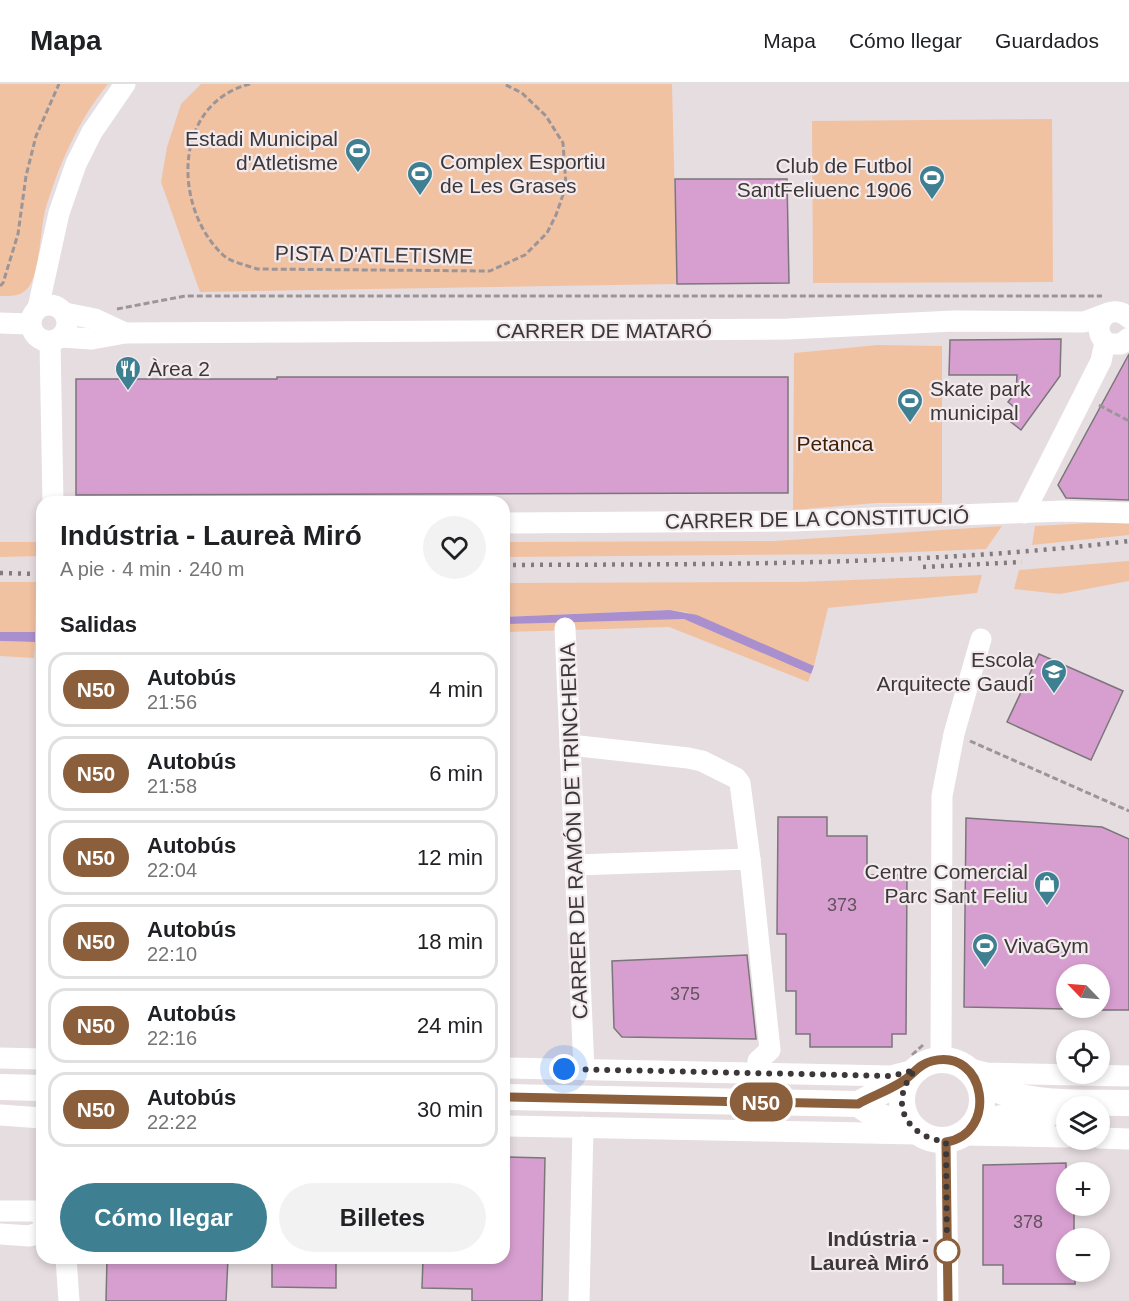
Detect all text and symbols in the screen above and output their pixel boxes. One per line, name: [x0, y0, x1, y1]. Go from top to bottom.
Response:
text: Mapa: [30, 25, 102, 56]
text: Mapa: [763, 29, 816, 52]
text: Cómo llegar: [849, 29, 962, 52]
text: Guardados: [995, 29, 1099, 52]
place label: Estadi Municipal d'Atletisme: [185, 127, 338, 174]
sports icon: Estadi Municipal d'Atletisme: [343, 136, 373, 174]
place label: Complex Esportiu de Les Grases: [440, 150, 606, 197]
place label: Club de Futbol SantFeliuenc 1906: [737, 154, 912, 201]
sports icon: Complex Esportiu de Les Grases: [405, 159, 435, 197]
sports icon: Club de Futbol SantFeliuenc 1906: [917, 163, 947, 201]
street label: PISTA D'ATLETISME: [275, 241, 473, 268]
street label: CARRER DE MATARÓ: [496, 319, 712, 342]
restaurant icon: Àrea 2: [113, 354, 143, 392]
place label: Àrea 2: [148, 357, 210, 380]
place label: Skate park municipal: [930, 377, 1031, 424]
sports icon: Skate park municipal: [895, 386, 925, 424]
park label: Petanca: [796, 432, 874, 455]
street label: CARRER DE LA CONSTITUCIÓ: [665, 504, 969, 533]
button: heart: [423, 516, 486, 579]
text: Indústria - Laureà Miró: [60, 520, 362, 551]
text: A pie · 4 min · 240 m: [60, 558, 245, 580]
text: Salidas: [60, 612, 137, 637]
street label: CARRER DE RAMÓN DE TRINCHERIA: [555, 642, 592, 1020]
place label: Escola Arquitecte Gaudí: [876, 648, 1034, 695]
school or university icon: Escola Arquitecte Gaudí: [1039, 657, 1069, 695]
text: Autobús: [147, 665, 236, 690]
text: 4 min: [429, 677, 483, 702]
text: N50: [77, 678, 115, 701]
text: 21:56: [147, 691, 197, 713]
text: Autobús: [147, 749, 236, 774]
text: 6 min: [429, 761, 483, 786]
text: N50: [77, 762, 115, 785]
text: 21:58: [147, 775, 197, 797]
text: Autobús: [147, 833, 236, 858]
text: 12 min: [417, 845, 483, 870]
text: N50: [77, 846, 115, 869]
text: 22:04: [147, 859, 197, 881]
place label: Centre Comercial Parc Sant Feliu: [865, 860, 1028, 907]
shop icon: Centre Comercial Parc Sant Feliu: [1032, 869, 1062, 907]
house number: 373: [827, 895, 857, 915]
text: Autobús: [147, 917, 236, 942]
text: 18 min: [417, 929, 483, 954]
text: N50: [77, 930, 115, 953]
sports icon: VivaGym: [970, 931, 1000, 969]
place label: VivaGym: [1004, 934, 1089, 957]
text: 22:10: [147, 943, 197, 965]
north arrow: [1056, 964, 1110, 1018]
map controls: [1056, 964, 1110, 1282]
house number: 375: [670, 984, 700, 1004]
text: Autobús: [147, 1001, 236, 1026]
text: 24 min: [417, 1013, 483, 1038]
text: N50: [77, 1014, 115, 1037]
text: 22:16: [147, 1027, 197, 1049]
button: locate: [1056, 1030, 1110, 1084]
your location: [549, 1054, 579, 1084]
line badge: N50: [726, 1082, 795, 1122]
text: Autobús: [147, 1085, 236, 1110]
text: N50: [742, 1091, 780, 1114]
button: layers: [1056, 1096, 1110, 1150]
text: 30 min: [417, 1097, 483, 1122]
text: N50: [77, 1098, 115, 1121]
text: 22:22: [147, 1111, 197, 1133]
button: +: [1056, 1162, 1110, 1216]
button: Cómo llegar: [60, 1183, 267, 1252]
button: Billetes: [279, 1183, 486, 1252]
house number: 378: [1013, 1212, 1043, 1232]
place label: Indústria - Laureà Miró: [810, 1227, 929, 1274]
button: −: [1056, 1228, 1110, 1282]
marker: Indústria - Laureà Miró: [934, 1238, 960, 1264]

